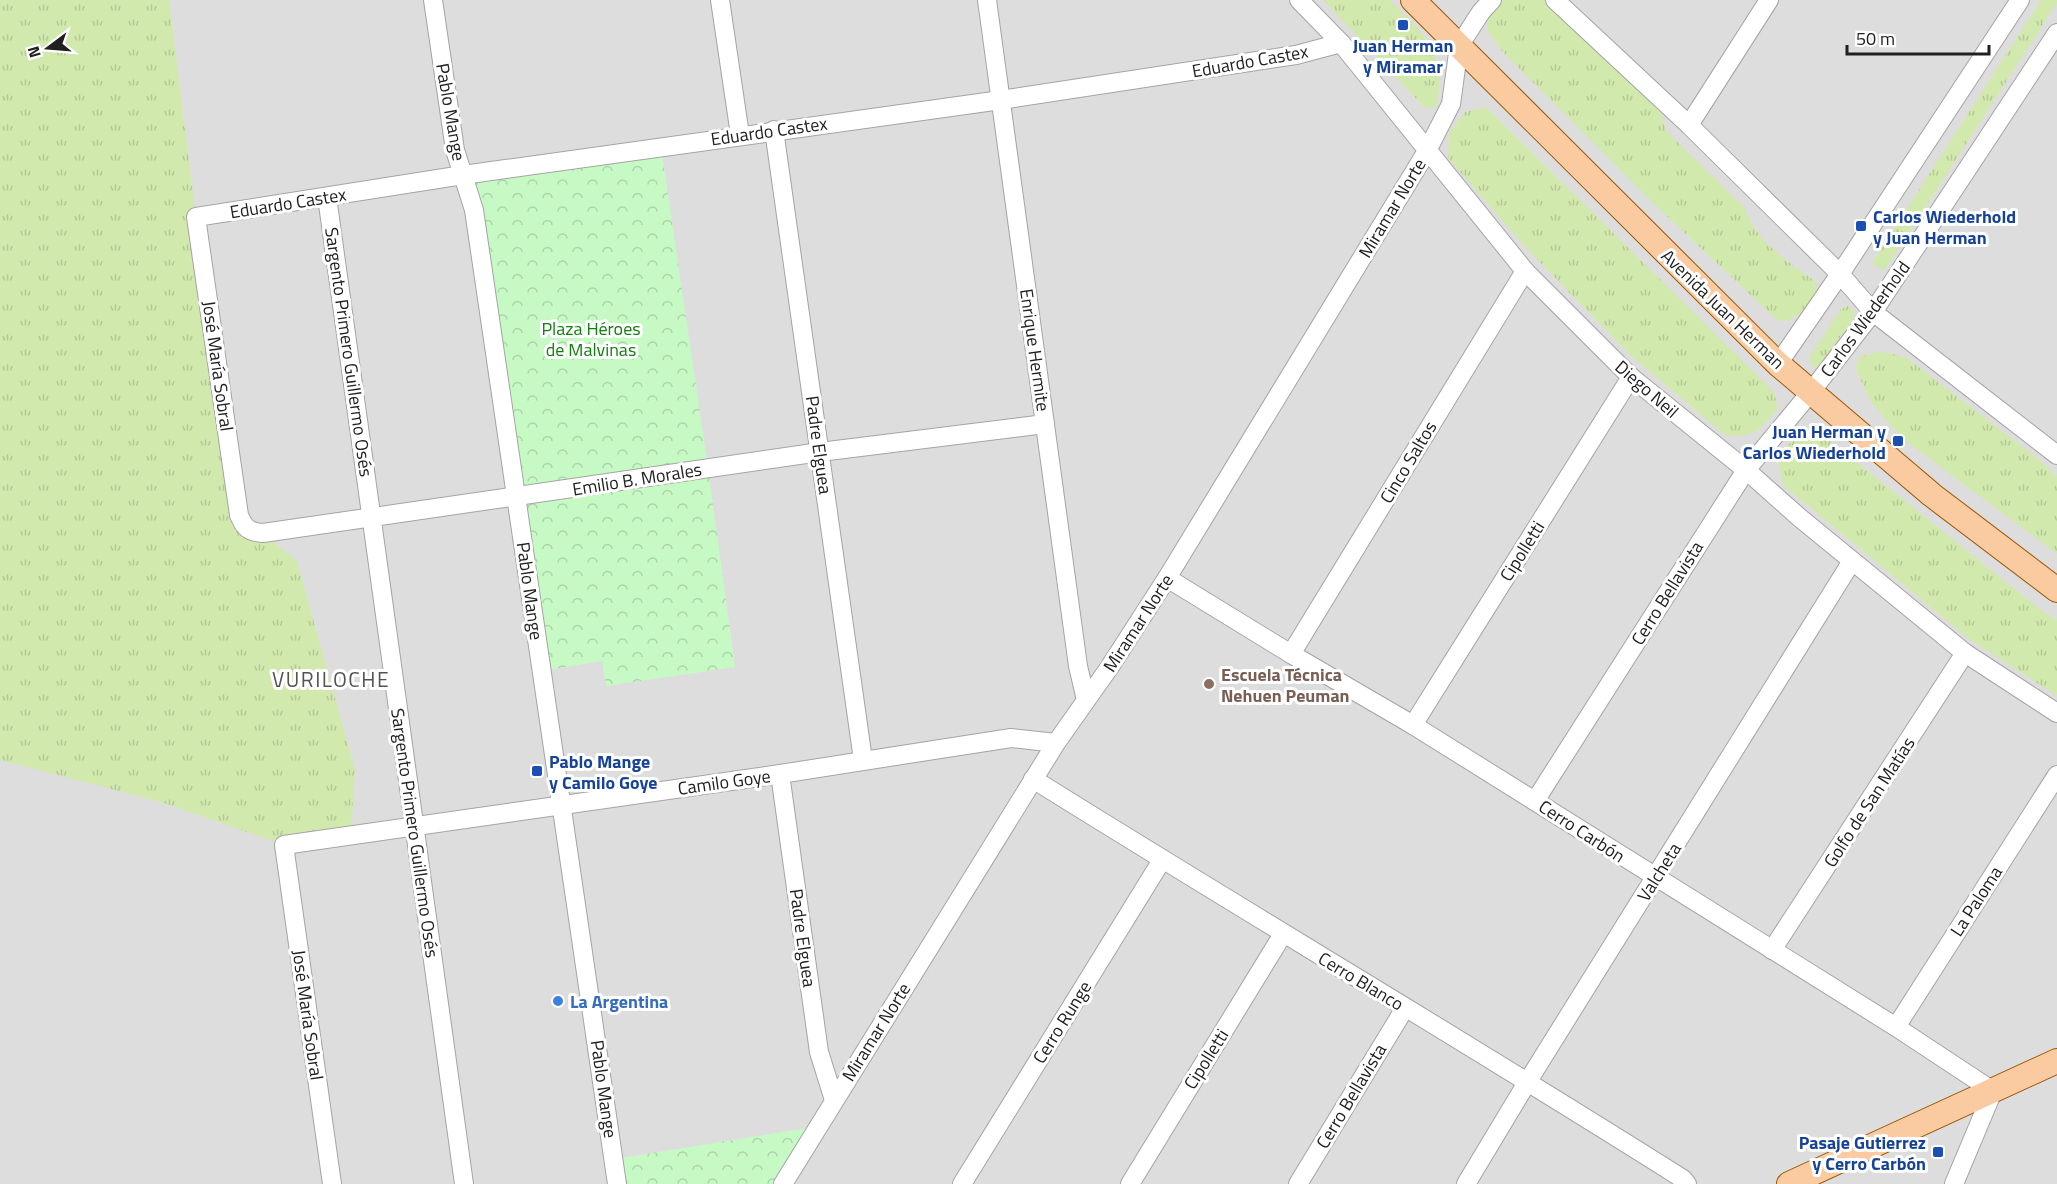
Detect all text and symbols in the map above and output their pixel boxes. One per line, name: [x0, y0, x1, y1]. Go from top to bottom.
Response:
north arrow: [18, 18, 78, 78]
marker: Juan Herman y Miramar: [1396, 18, 1410, 32]
scale bar: [1847, 18, 1990, 56]
text: 50 m: [1856, 25, 1895, 52]
place label: Juan Herman y Miramar: [1353, 32, 1453, 80]
street label: Eduardo Castex: [1190, 38, 1310, 84]
text: N: [21, 43, 47, 61]
street label: Pablo Mange: [429, 61, 473, 163]
street label: Eduardo Castex: [709, 109, 829, 153]
street label: Miramar Norte: [1352, 153, 1432, 263]
street label: Eduardo Castex: [228, 180, 348, 226]
place label: Carlos Wiederhold y Juan Herman: [1873, 203, 2016, 251]
marker: Carlos Wiederhold y Juan Herman: [1854, 219, 1868, 233]
street label: Sargento Primero Guillermo Osés: [318, 226, 380, 478]
street label: Avenida Juan Herman: [1655, 243, 1791, 375]
street label: Carlos Wiederhold: [1814, 255, 1916, 383]
street label: Enrique Hermite: [1013, 287, 1057, 413]
street label: José María Sobral: [195, 299, 241, 433]
park label: Plaza Héroes de Malvinas: [541, 315, 641, 363]
street label: Diego Neil: [1609, 354, 1685, 424]
street label: Padre Elguea: [799, 394, 839, 496]
street label: Cinco Saltos: [1373, 416, 1443, 508]
place label: Juan Herman y Carlos Wiederhold: [1743, 418, 1886, 466]
marker: Juan Herman y Carlos Wiederhold: [1891, 434, 1905, 448]
street label: Emilio B. Morales: [570, 455, 704, 503]
street label: Cipolletti: [1493, 516, 1551, 586]
street label: Cerro Bellavista: [1624, 536, 1710, 650]
street label: Pablo Mange: [510, 540, 550, 642]
street label: Miramar Norte: [1096, 569, 1180, 677]
place label: Escuela Técnica Nehuen Peuman: [1221, 661, 1350, 709]
district label: VURILOCHE: [272, 663, 390, 695]
marker: Escuela Técnica Nehuen Peuman: [1202, 677, 1216, 691]
street label: Sargento Primero Guillermo Osés: [384, 707, 446, 959]
street label: Golfo de San Matías: [1817, 731, 1921, 873]
place label: Pablo Mange y Camilo Goye: [549, 748, 658, 796]
street label: Camilo Goye: [676, 762, 772, 802]
marker: Pablo Mange y Camilo Goye: [530, 764, 544, 778]
street label: Cerro Carbón: [1534, 793, 1630, 869]
street label: Valcheta: [1630, 837, 1688, 907]
street label: La Paloma: [1943, 861, 2009, 941]
street label: Padre Elguea: [783, 887, 823, 989]
street label: Cerro Blanco: [1313, 945, 1409, 1017]
street label: José María Sobral: [285, 948, 331, 1082]
street label: Cerro Runge: [1026, 975, 1098, 1069]
street label: Miramar Norte: [835, 977, 917, 1087]
place label: La Argentina: [570, 988, 668, 1015]
marker: La Argentina: [551, 994, 565, 1008]
street label: Cipolletti: [1177, 1024, 1235, 1094]
street label: Pablo Mange: [584, 1038, 624, 1140]
street label: Cerro Bellavista: [1309, 1038, 1393, 1154]
place label: Pasaje Gutierrez y Cerro Carbón: [1799, 1129, 1926, 1177]
marker: Pasaje Gutierrez y Cerro Carbón: [1931, 1145, 1945, 1159]

